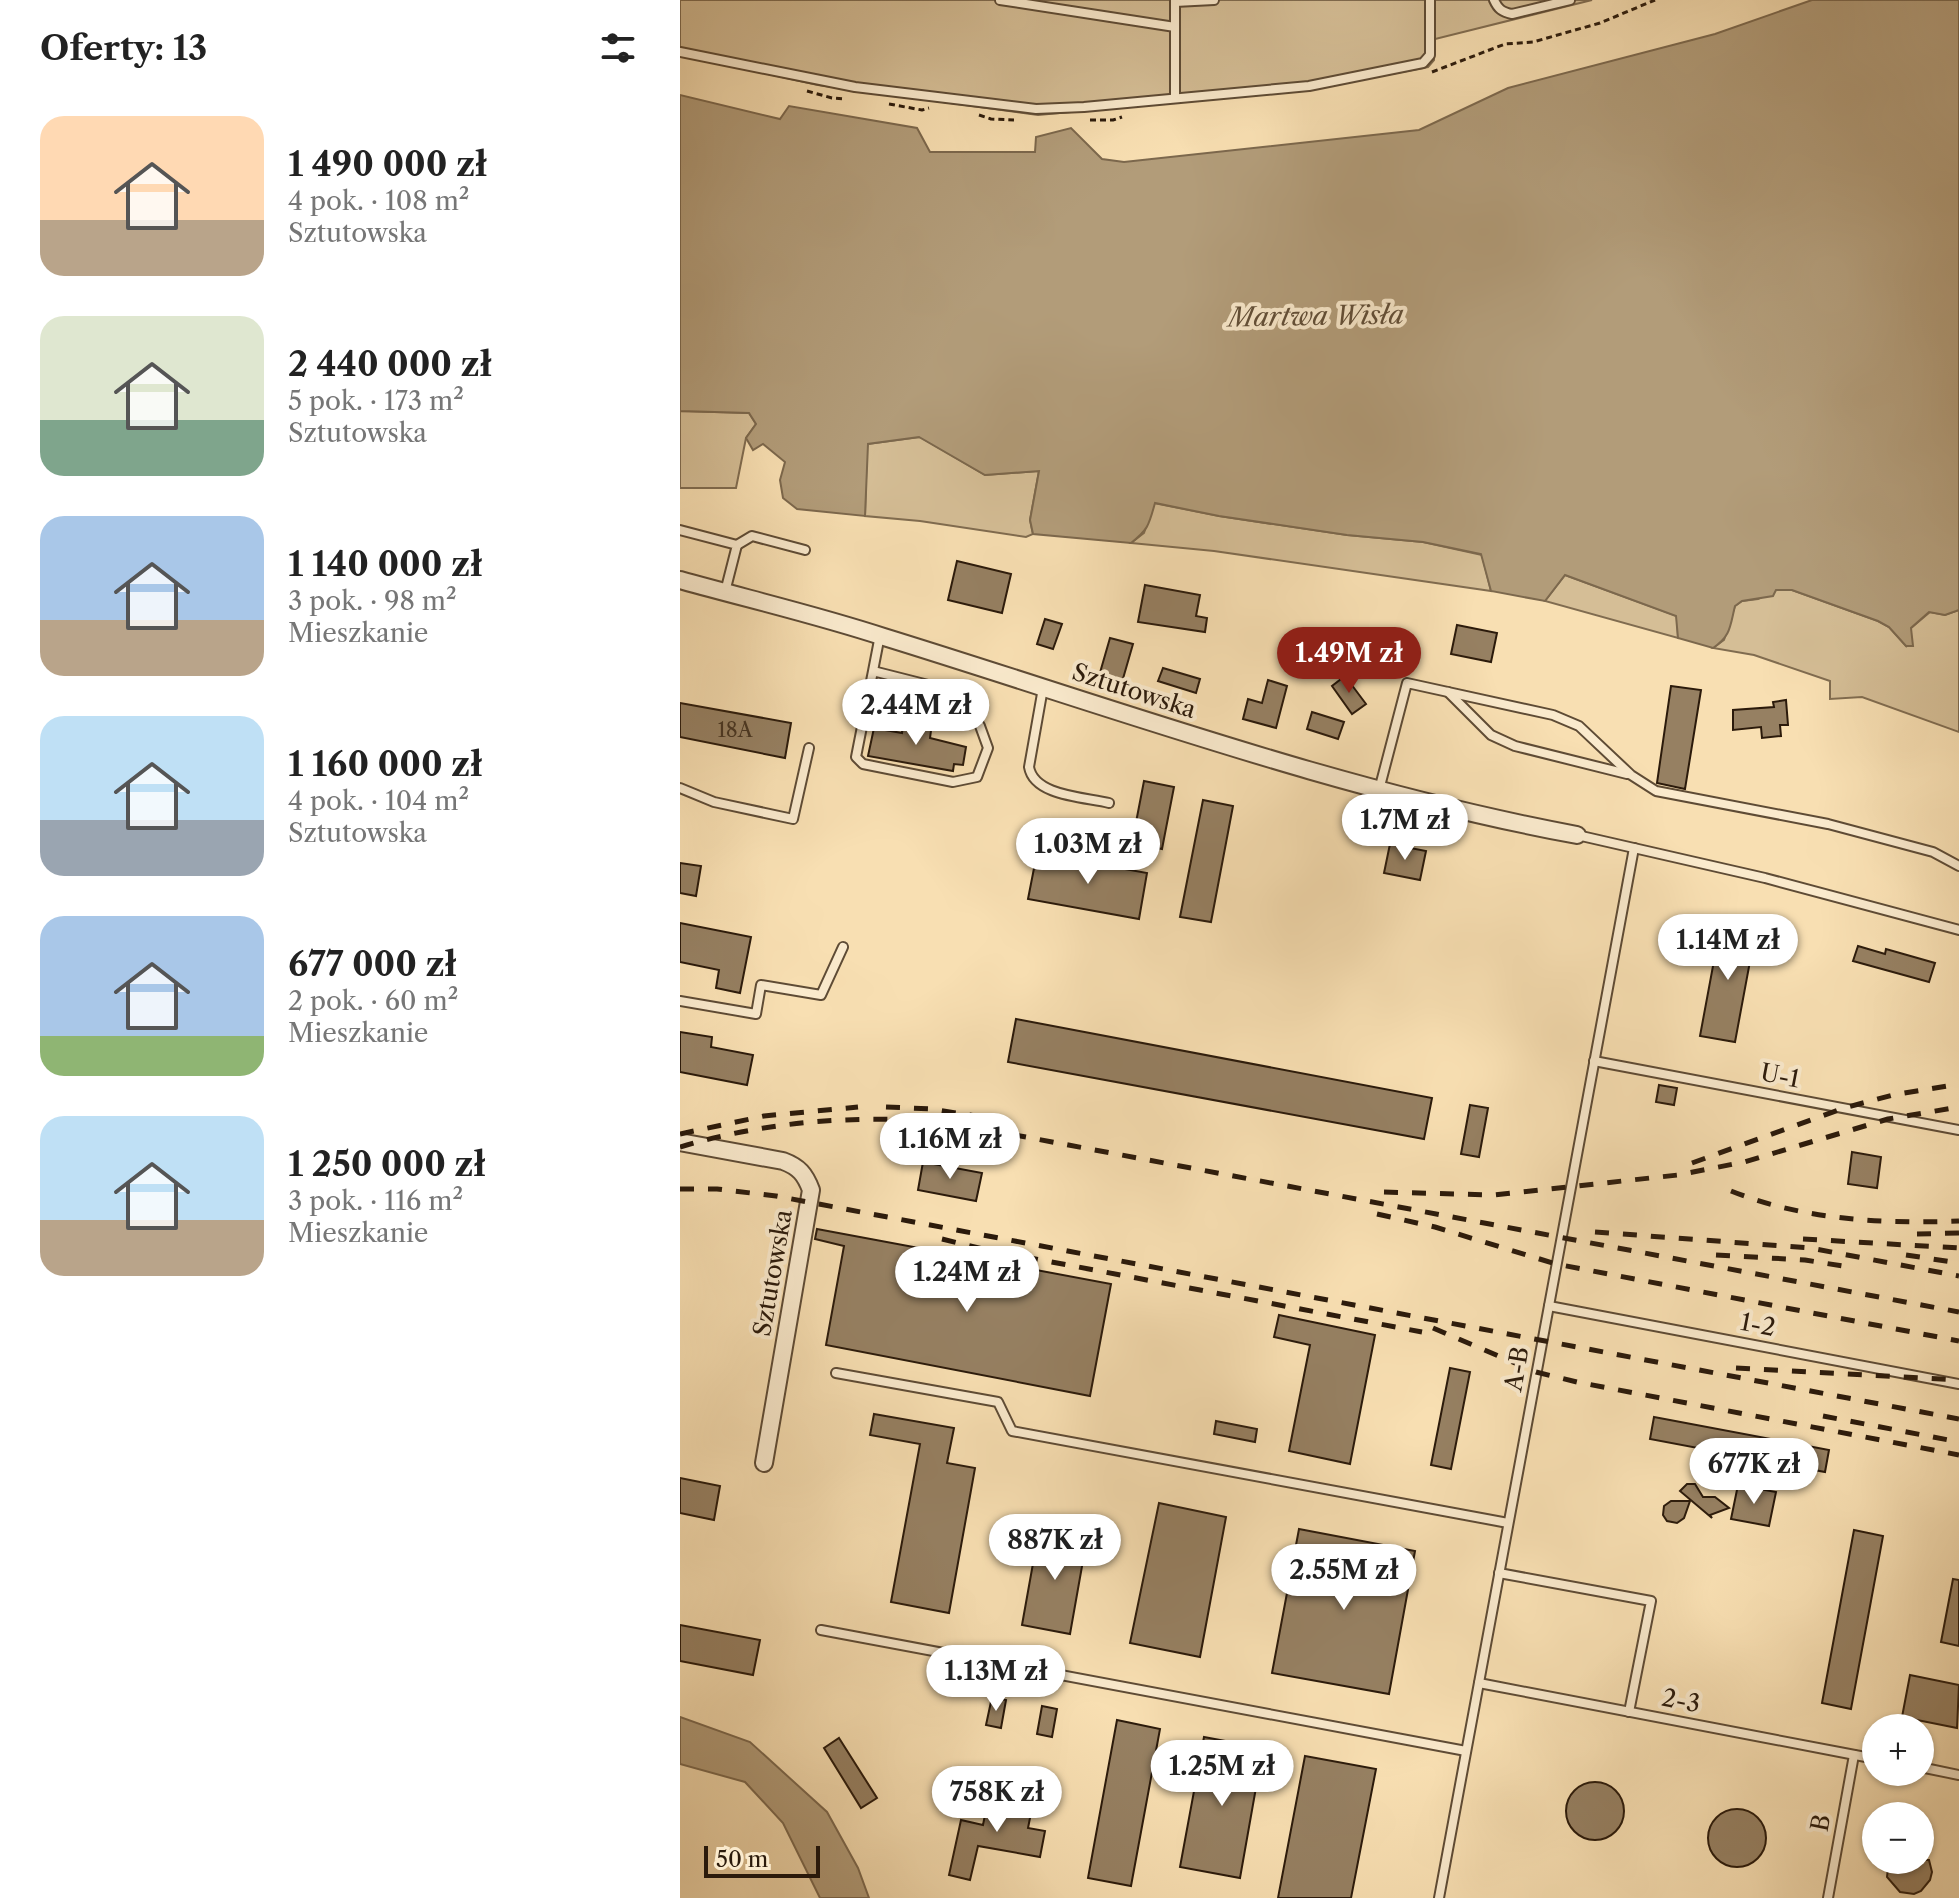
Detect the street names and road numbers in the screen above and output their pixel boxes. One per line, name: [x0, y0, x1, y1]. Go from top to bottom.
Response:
street label: Sztutowska: [1069, 657, 1200, 724]
street label: U-1: [1758, 1058, 1802, 1093]
street label: Sztutowska: [747, 1207, 798, 1339]
street label: 1-2: [1738, 1307, 1778, 1342]
street label: A-B: [1498, 1344, 1535, 1395]
street label: 2-3: [1660, 1683, 1703, 1718]
street label: B: [1805, 1812, 1836, 1834]

